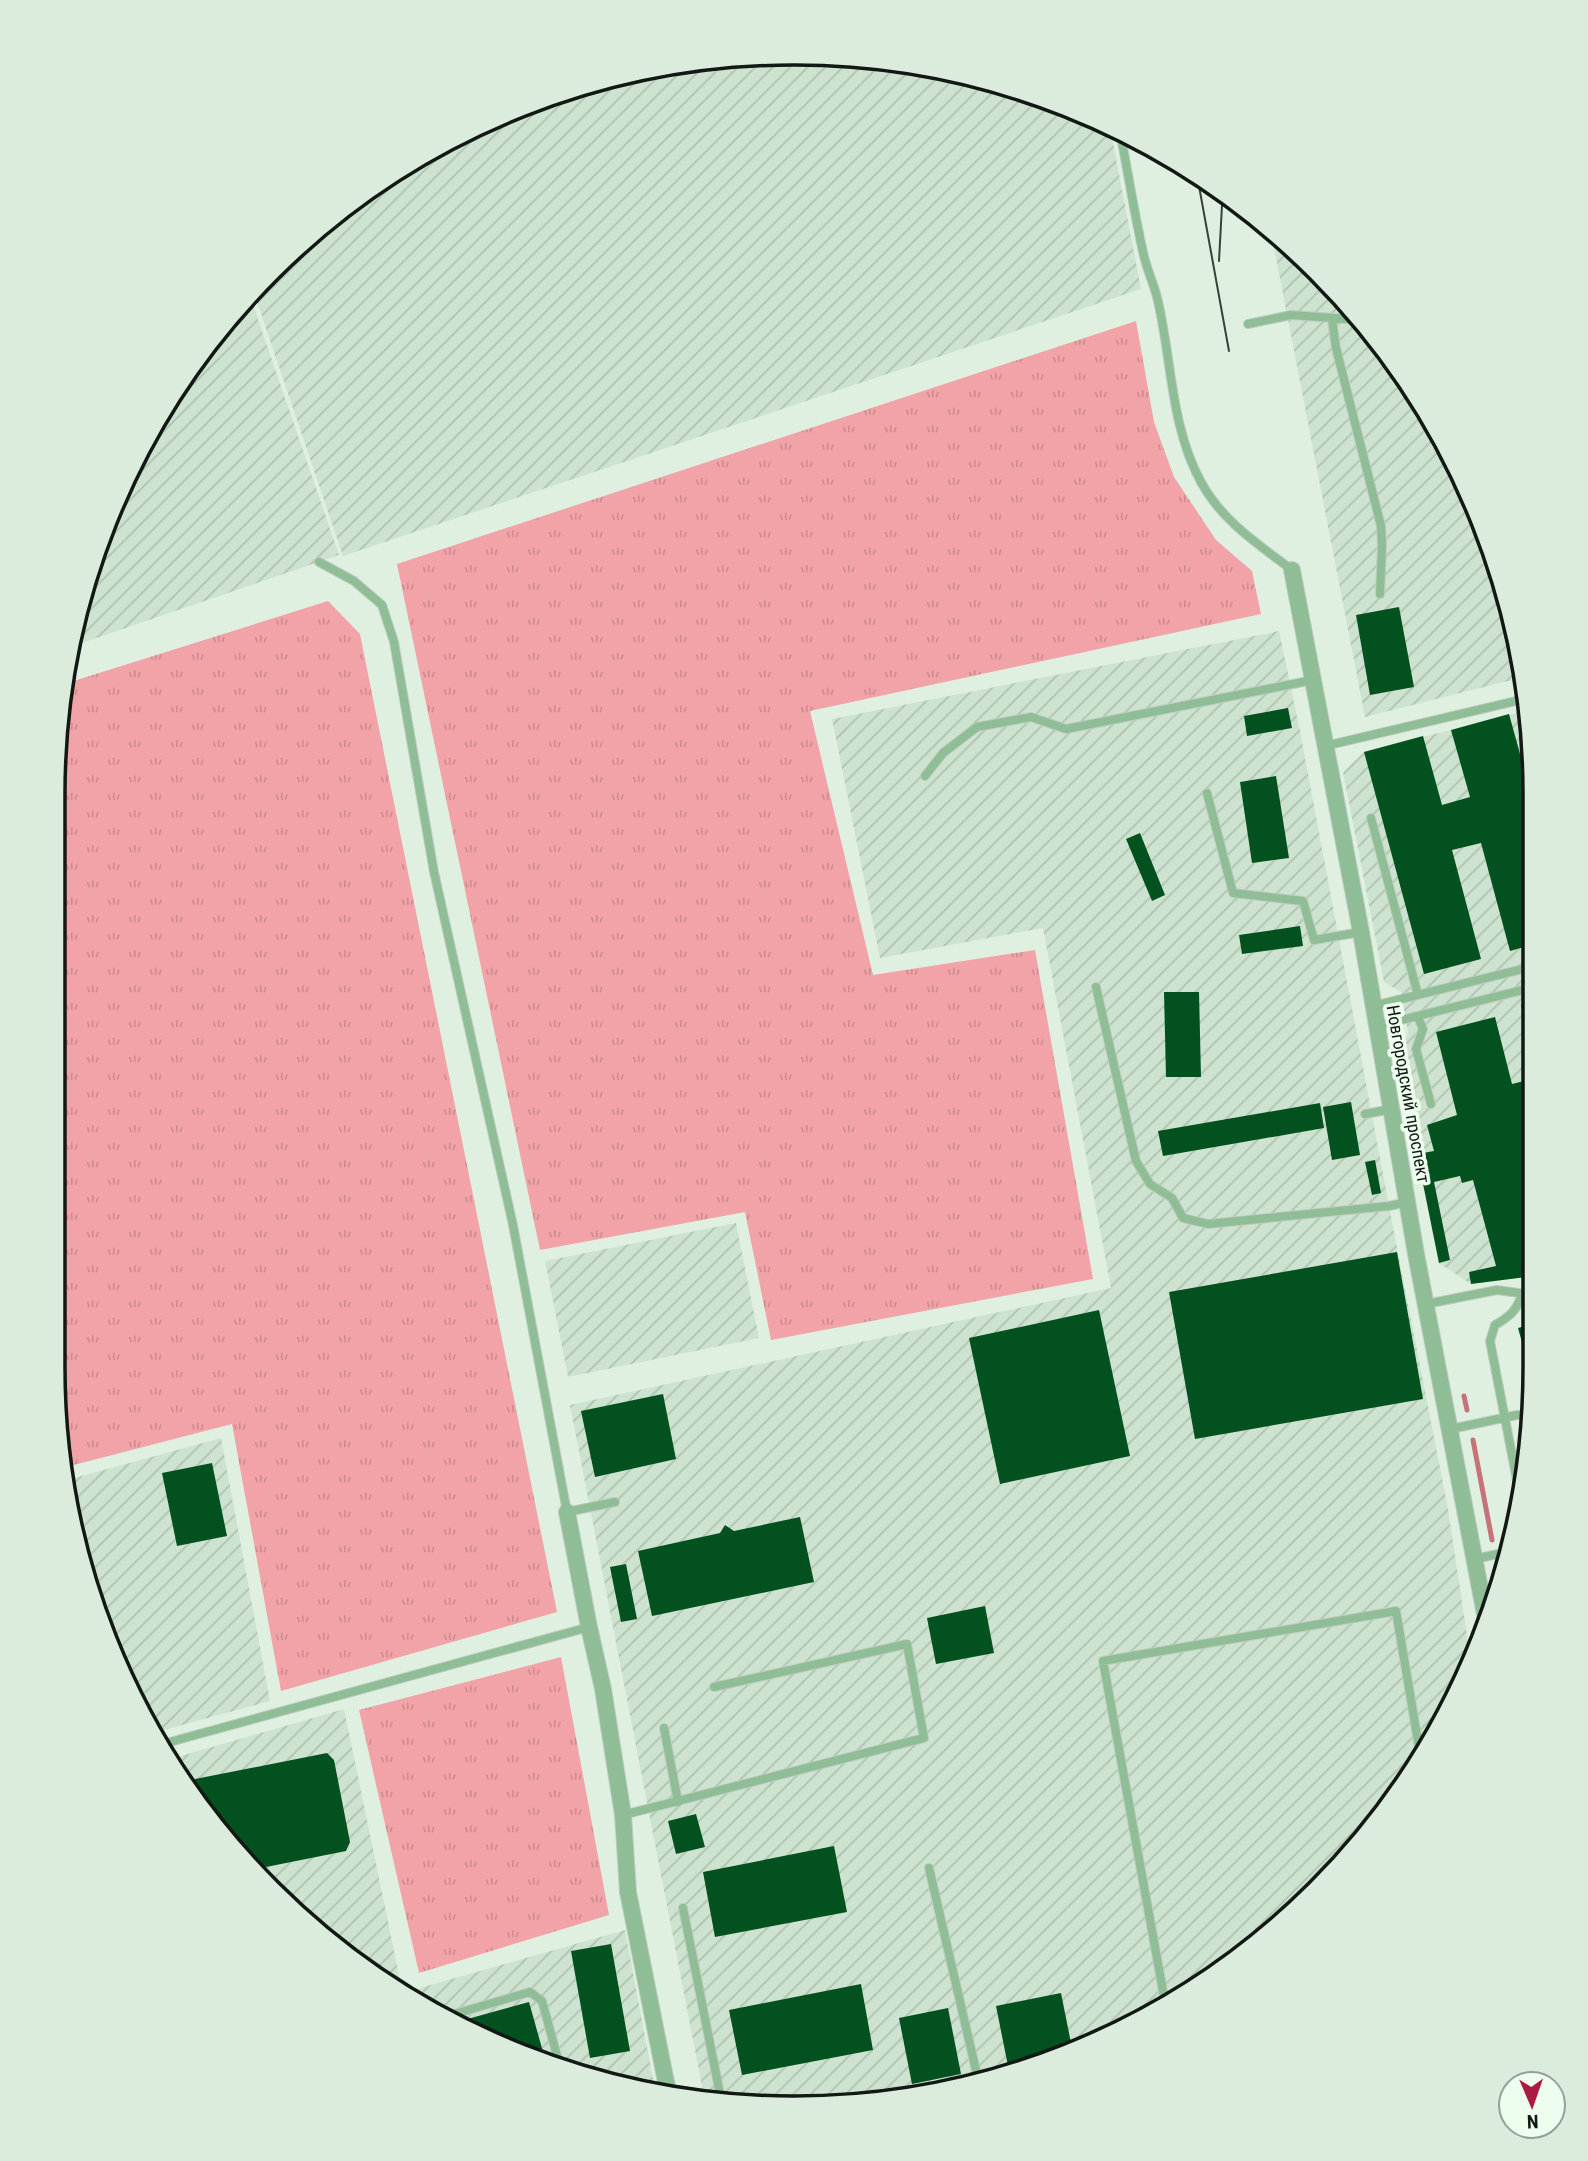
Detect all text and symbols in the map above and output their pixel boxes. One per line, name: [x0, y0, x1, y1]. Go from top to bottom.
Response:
street label: Новгородский проспект: [1382, 1003, 1435, 1185]
north arrow: [1497, 2070, 1567, 2140]
text: N: [1526, 2110, 1539, 2133]

